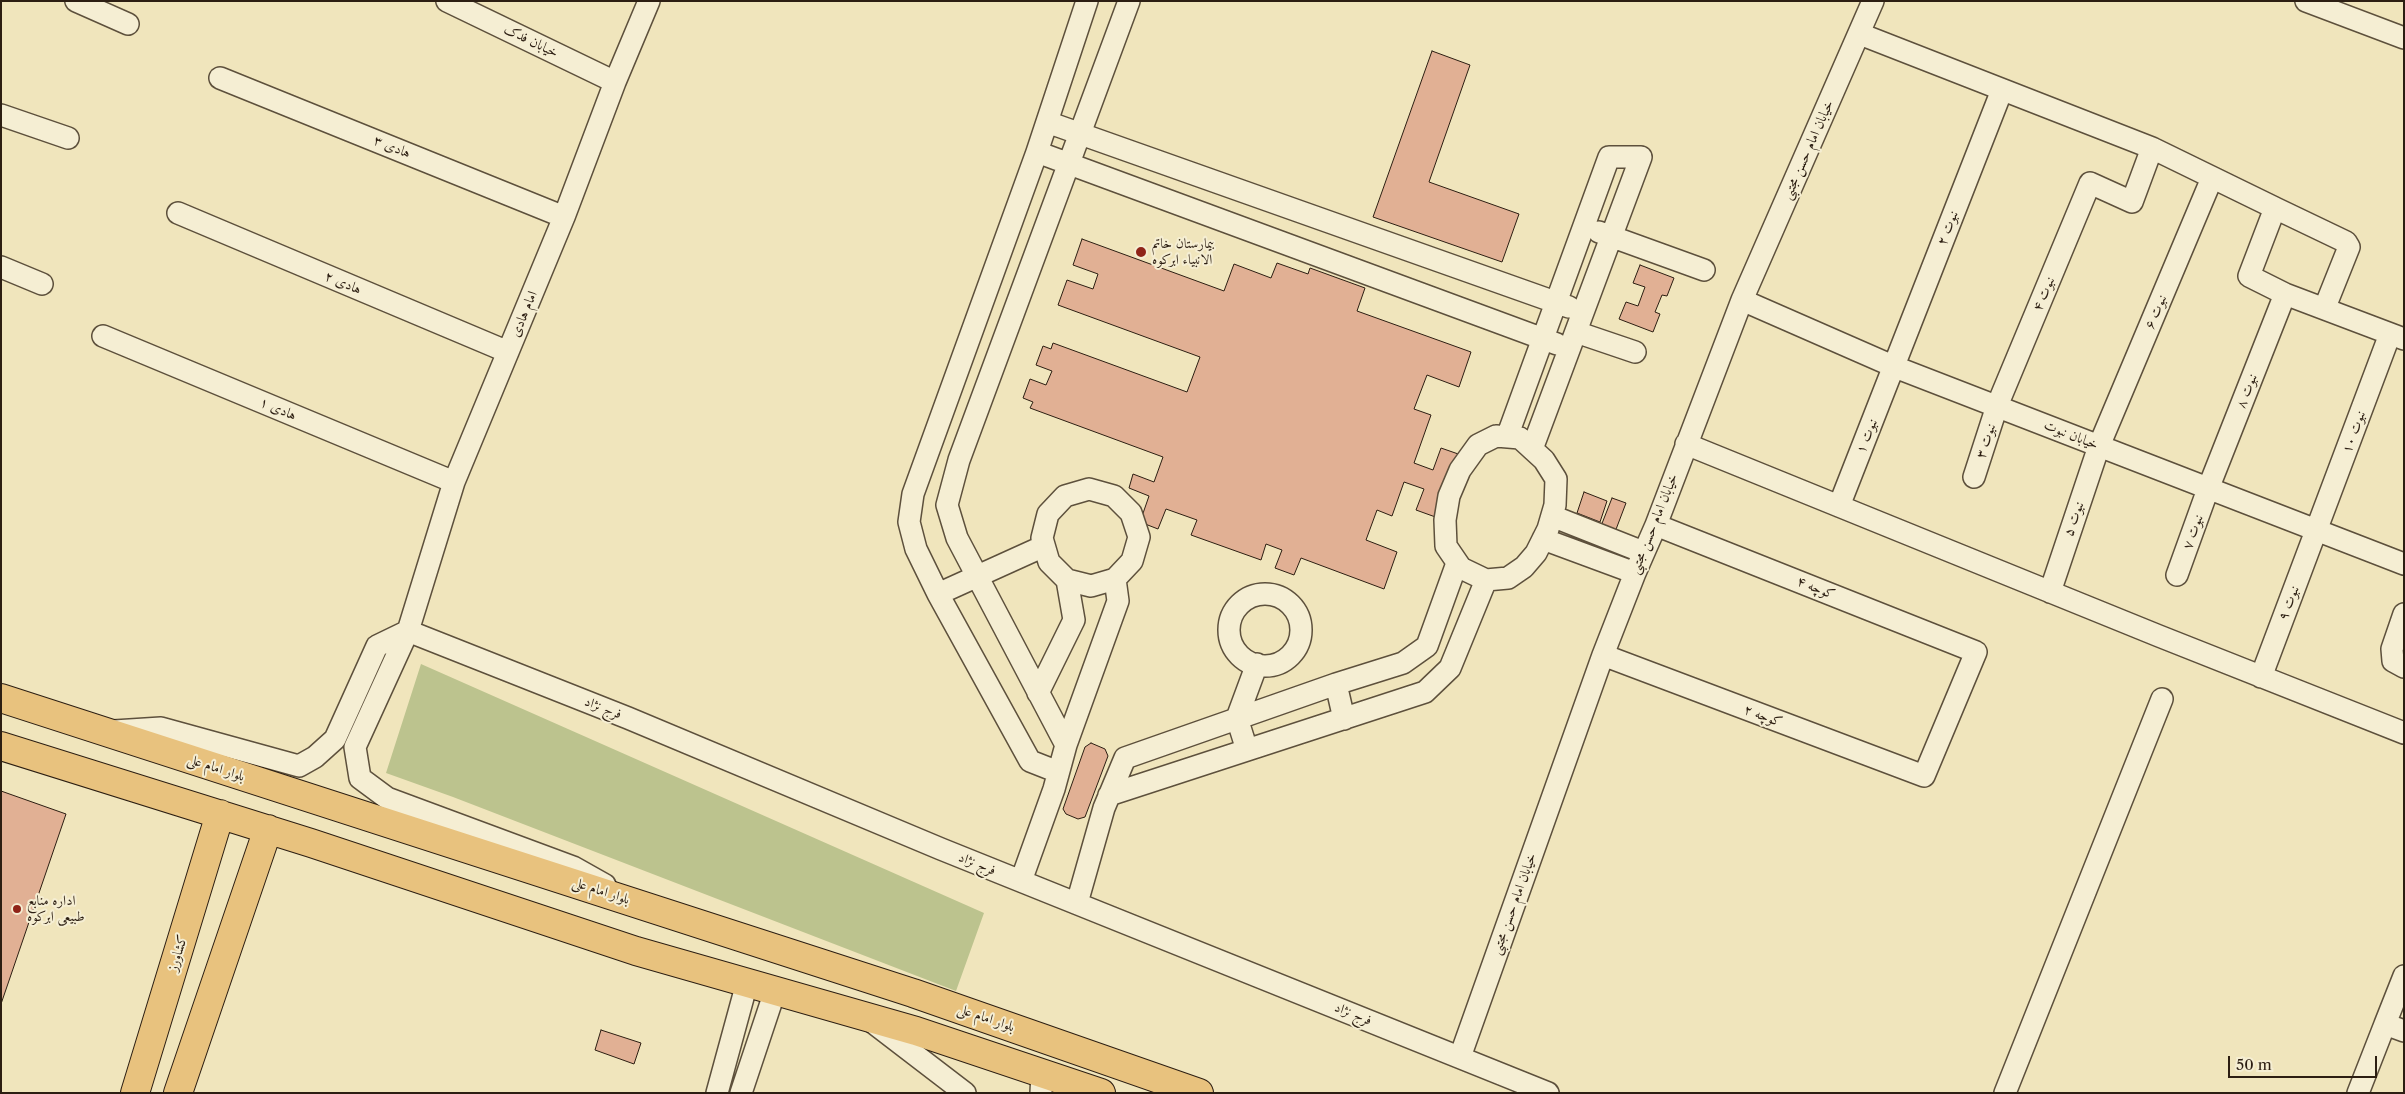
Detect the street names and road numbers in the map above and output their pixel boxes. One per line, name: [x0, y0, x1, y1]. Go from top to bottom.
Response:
street label: خیابان فدک: [501, 21, 561, 61]
street label: خیابان امام حسن مجتبی: [1779, 98, 1837, 202]
street label: هادی ۳: [371, 132, 413, 162]
street label: نبوت ۲: [1934, 208, 1962, 248]
street label: هادی ۲: [322, 268, 364, 298]
street label: نبوت ۴: [2029, 274, 2059, 314]
street label: امام هادی: [507, 288, 541, 340]
street label: نبوت ۶: [2141, 292, 2171, 332]
street label: نبوت ۸: [2233, 371, 2261, 411]
street label: هادی ۱: [257, 394, 299, 424]
street label: نبوت ۱۰: [2339, 408, 2369, 456]
street label: نبوت ۱: [1852, 416, 1882, 456]
street label: خیابان نبوت: [2041, 416, 2101, 454]
street label: نبوت ۳: [1972, 421, 2000, 461]
street label: خیابان امام حسن مجتبی: [1626, 471, 1682, 577]
street label: نبوت ۵: [2060, 499, 2088, 539]
street label: نبوت ۷: [2179, 512, 2207, 552]
street label: کوچه ۴: [1794, 573, 1838, 603]
street label: نبوت ۹: [2275, 583, 2303, 623]
street label: فرج نژاد: [582, 693, 624, 723]
street label: کوچه ۲: [1741, 701, 1785, 731]
street label: بلوار امام علی: [185, 751, 247, 785]
street label: فرج نژاد: [956, 849, 998, 879]
street label: خیابان امام حسن مجتبی: [1488, 851, 1540, 957]
street label: بلوار امام علی: [570, 874, 632, 908]
street label: کشاورز: [165, 933, 191, 973]
street label: فرج نژاد: [1332, 999, 1374, 1029]
street label: بلوار امام علی: [955, 1000, 1017, 1036]

